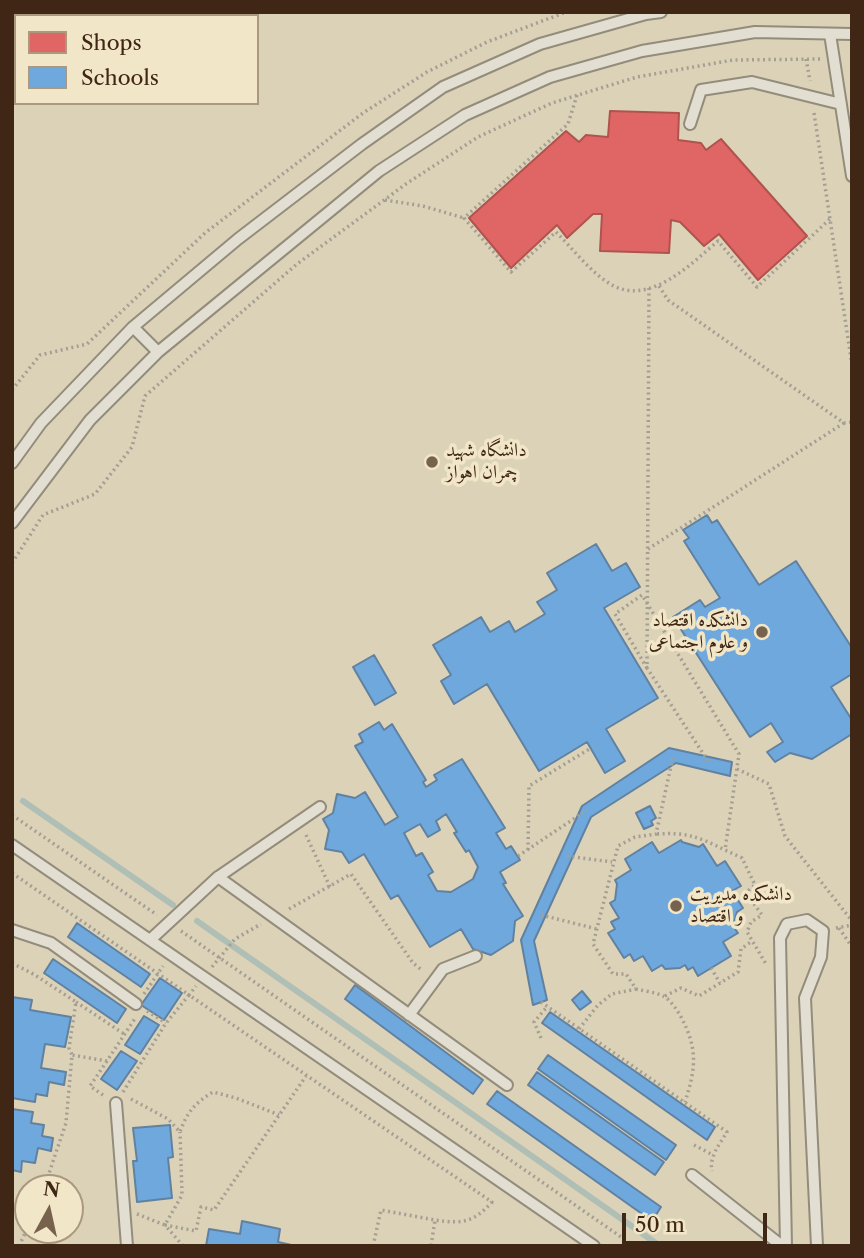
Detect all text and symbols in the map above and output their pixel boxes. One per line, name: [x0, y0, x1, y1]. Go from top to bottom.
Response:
legend: [14, 14, 259, 105]
text: Shops: [81, 30, 142, 55]
text: Schools: [81, 65, 159, 90]
place label: دانشگاه شهید چمران اهواز: [446, 440, 527, 484]
marker: دانشگاه شهید چمران اهواز: [424, 454, 440, 470]
place label: دانشکده اقتصاد و علوم اجتماعی: [649, 610, 748, 654]
marker: دانشکده اقتصاد و علوم اجتماعی: [754, 624, 770, 640]
place label: دانشکده مدیریت و اقتصاد: [690, 884, 792, 928]
marker: دانشکده مدیریت و اقتصاد: [668, 898, 684, 914]
north arrow: [14, 1174, 84, 1244]
text: N: [42, 1177, 61, 1202]
scale bar: [626, 1198, 771, 1242]
text: 50 m: [635, 1212, 685, 1237]

